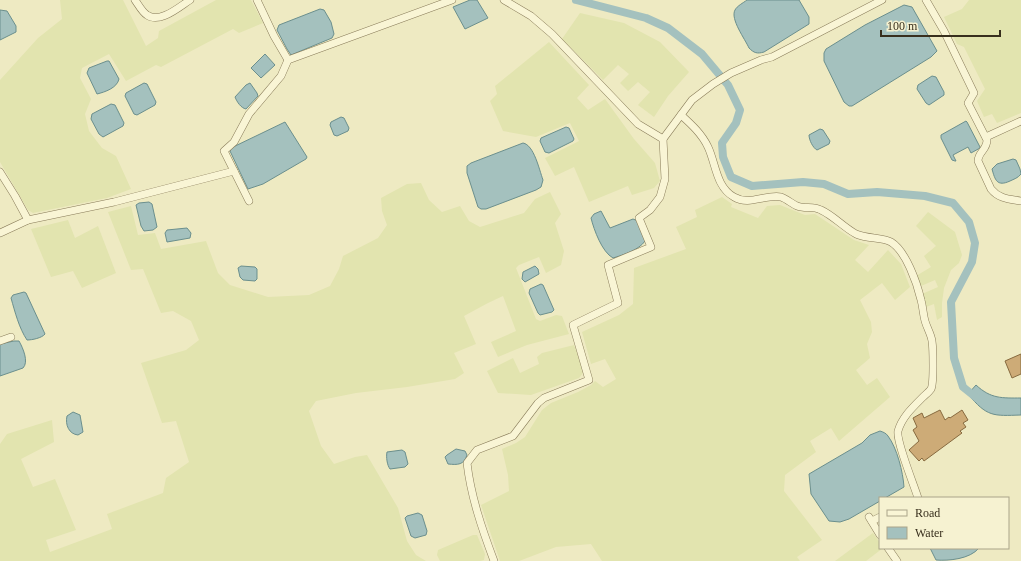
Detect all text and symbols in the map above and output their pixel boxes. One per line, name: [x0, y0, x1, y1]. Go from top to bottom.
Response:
scale bar: [881, 12, 1000, 38]
text: 100 m: [887, 19, 918, 33]
legend: [879, 497, 1009, 549]
text: Road: [915, 506, 940, 520]
text: Water: [915, 526, 943, 540]

